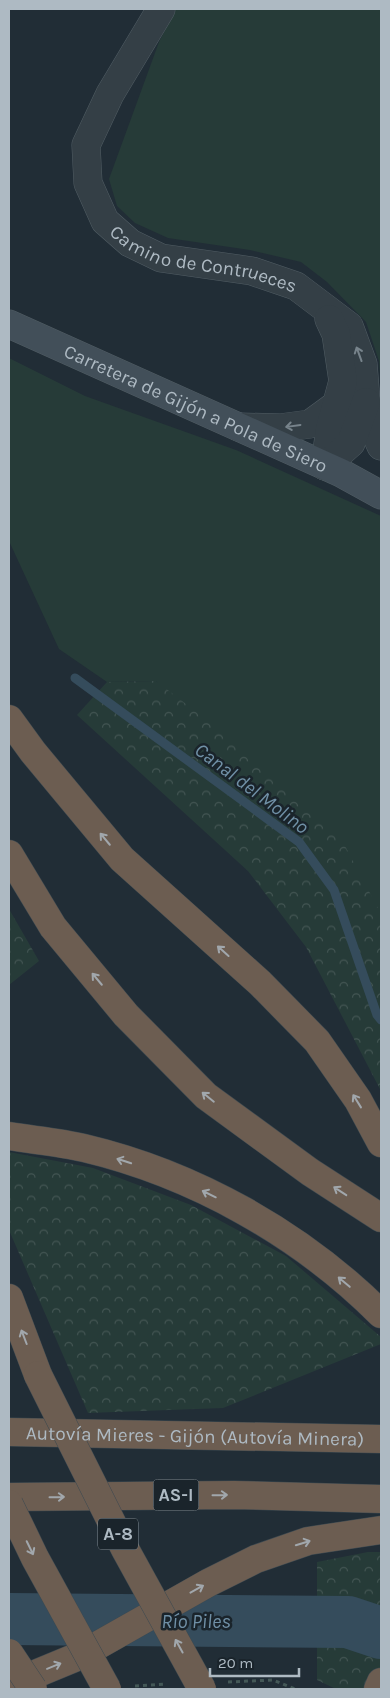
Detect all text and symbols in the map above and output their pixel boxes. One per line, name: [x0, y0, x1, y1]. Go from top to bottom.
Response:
street label: Camino de Contrueces: [105, 221, 300, 298]
street label: Carretera de Gijón a Pola de Siero: [61, 340, 331, 477]
one-way arrow: [354, 347, 363, 362]
one-way arrow: [286, 422, 302, 432]
water label: Canal del Molino: [190, 738, 313, 839]
one-way arrow: [100, 833, 111, 846]
one-way arrow: [217, 945, 230, 957]
one-way arrow: [91, 973, 102, 986]
one-way arrow: [202, 1092, 215, 1103]
one-way arrow: [352, 1094, 362, 1108]
one-way arrow: [116, 1155, 132, 1165]
one-way arrow: [334, 1186, 348, 1196]
one-way arrow: [202, 1189, 217, 1198]
one-way arrow: [338, 1276, 351, 1288]
one-way arrow: [18, 1330, 28, 1345]
street label: Autovía Mieres - Gijón (Autovía Minera): [26, 1422, 364, 1451]
road number: AS-I: [154, 1480, 198, 1510]
one-way arrow: [212, 1490, 228, 1500]
one-way arrow: [49, 1492, 65, 1501]
road number: A-8: [98, 1518, 138, 1550]
one-way arrow: [294, 1538, 310, 1548]
one-way arrow: [25, 1540, 35, 1555]
one-way arrow: [189, 1584, 203, 1594]
water label: Río Piles: [161, 1610, 231, 1633]
one-way arrow: [173, 1640, 183, 1654]
scale bar: [210, 1646, 299, 1678]
text: 20 m: [218, 1654, 253, 1672]
one-way arrow: [46, 1661, 61, 1670]

